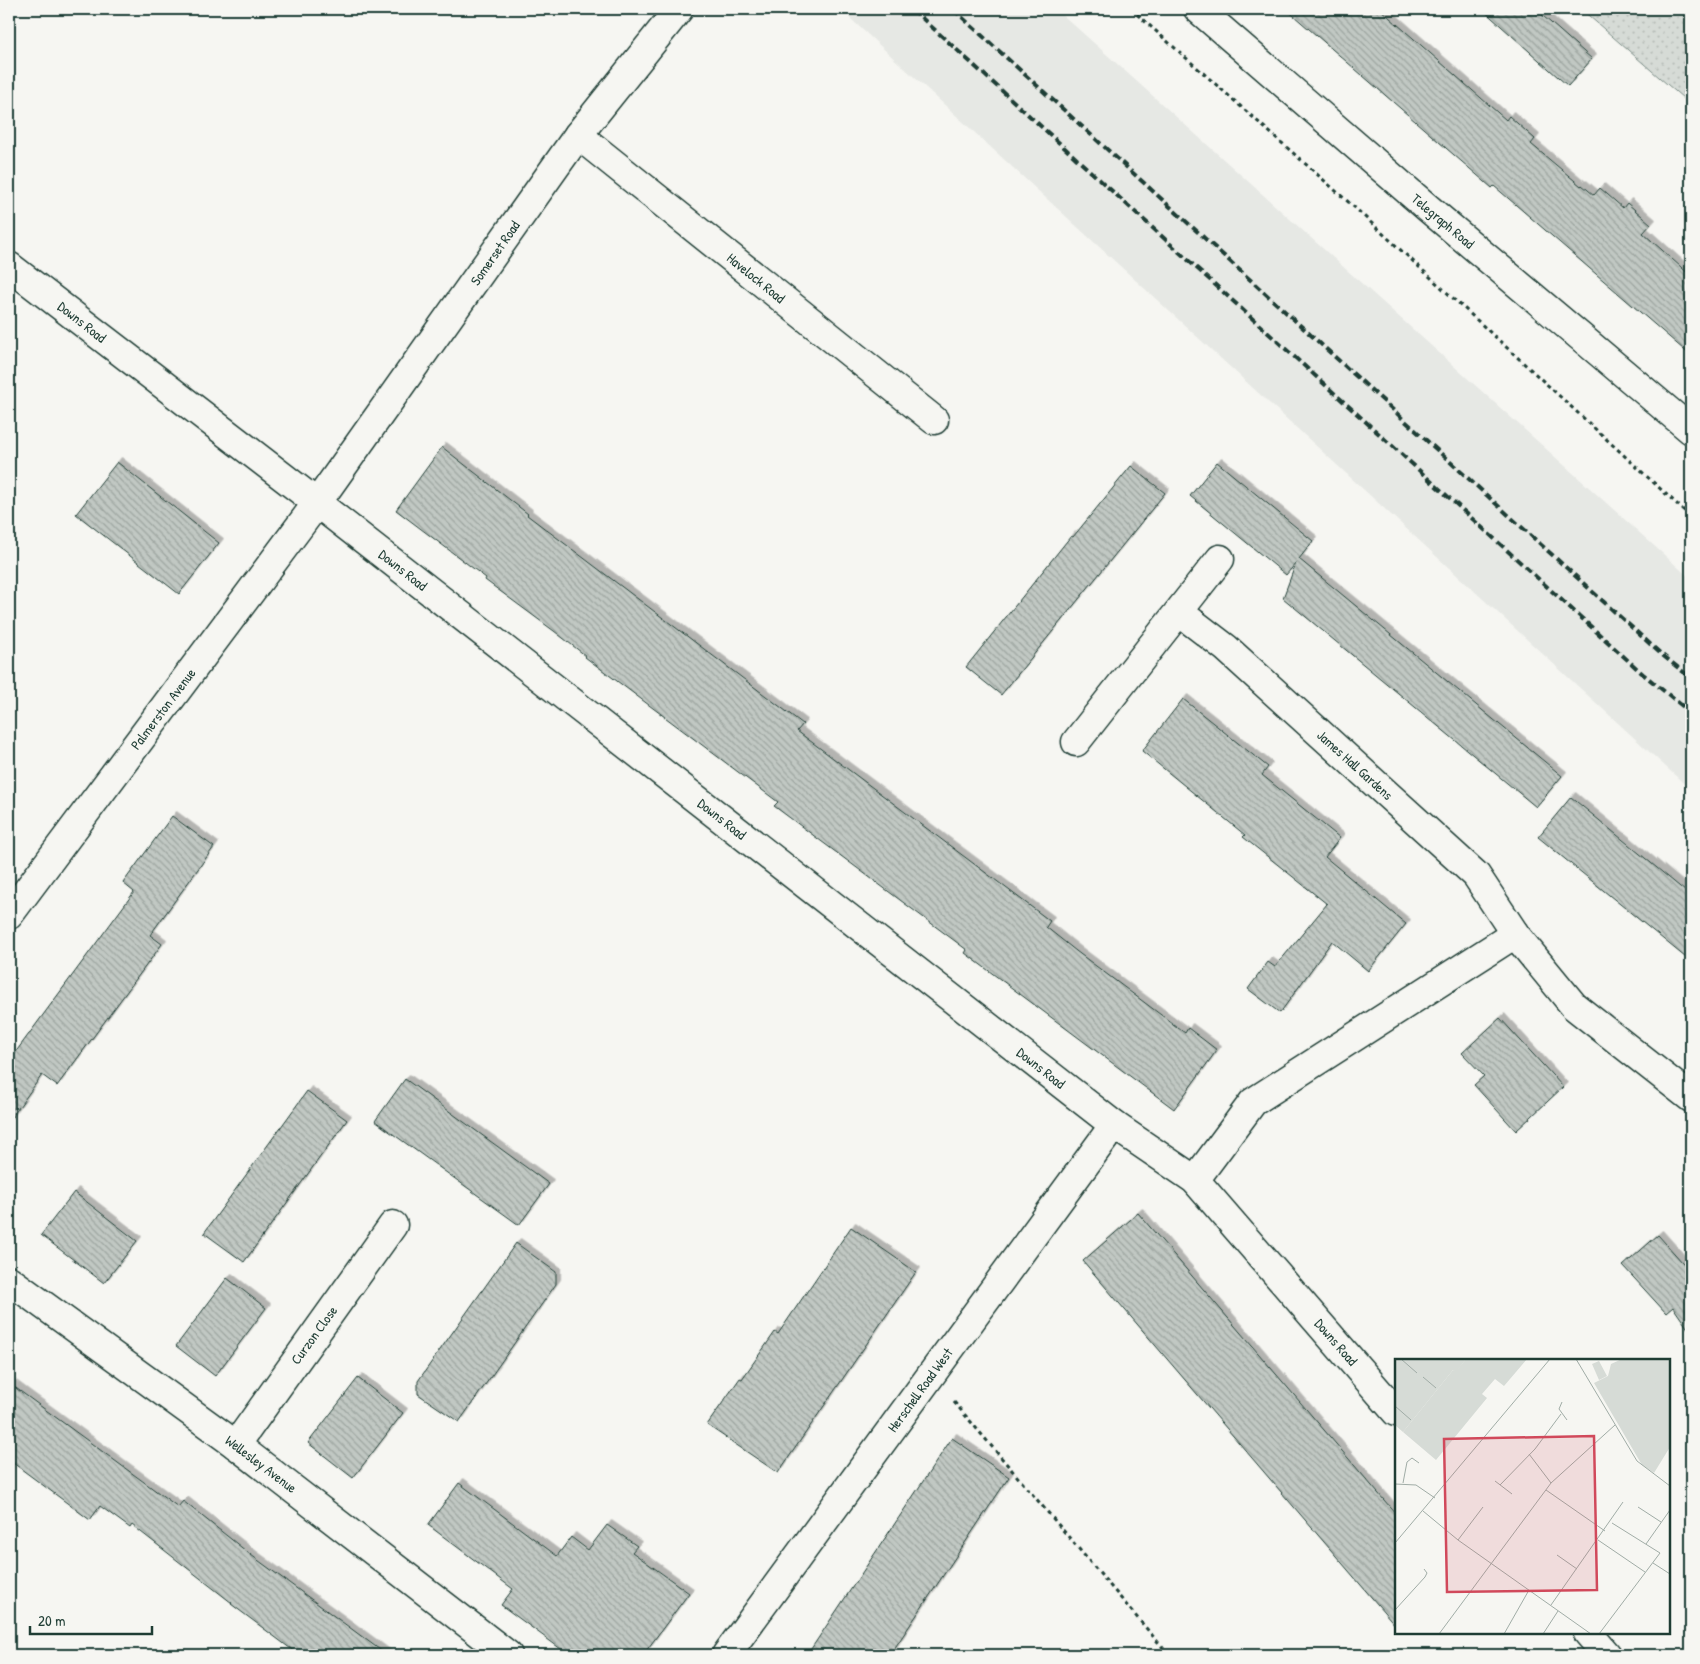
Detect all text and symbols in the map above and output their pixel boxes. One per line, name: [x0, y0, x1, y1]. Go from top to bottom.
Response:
street label: Telegraph Road: [1407, 189, 1479, 254]
street label: Somerset Road: [465, 216, 524, 289]
street label: Havelock Road: [723, 248, 790, 307]
street label: Downs Road: [54, 297, 111, 347]
street label: Downs Road: [375, 545, 432, 595]
street label: Palmerston Avenue: [126, 664, 200, 753]
street label: James Hall Gardens: [1313, 725, 1397, 804]
street label: Downs Road: [694, 794, 751, 844]
street label: Downs Road: [1013, 1043, 1070, 1093]
street label: Curzon Close: [286, 1301, 341, 1368]
street label: Downs Road: [1311, 1314, 1362, 1370]
street label: Herschell Road West: [883, 1344, 957, 1436]
inset map: [1395, 1359, 1670, 1634]
street label: Wellesley Avenue: [221, 1430, 301, 1498]
scale bar: [30, 1604, 152, 1636]
text: 20 m: [38, 1610, 65, 1631]

